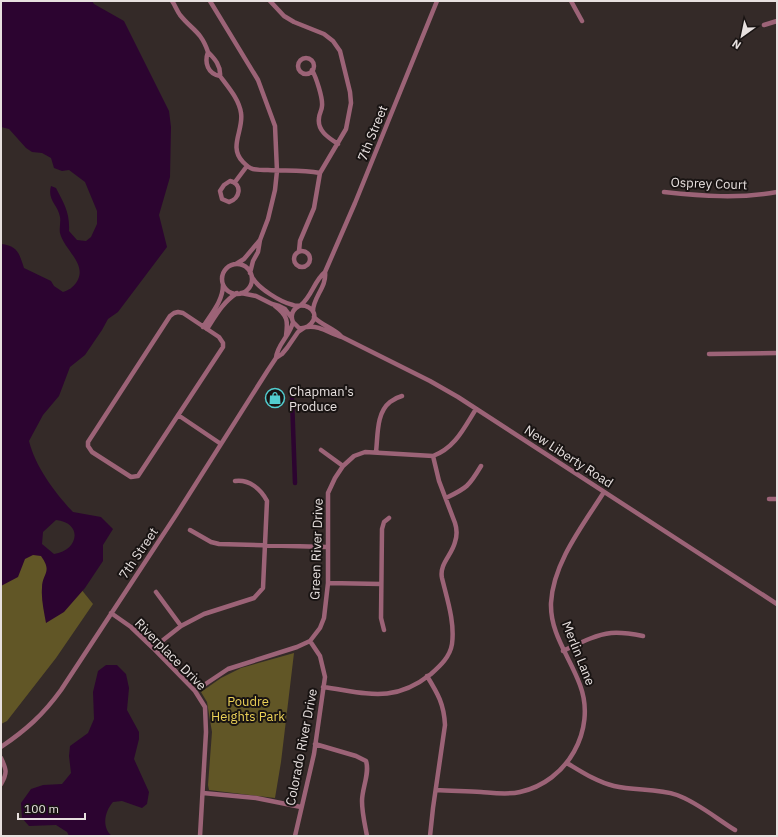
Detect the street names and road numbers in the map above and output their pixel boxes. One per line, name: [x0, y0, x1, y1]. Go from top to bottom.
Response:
street label: 7th Street: [354, 103, 391, 163]
street label: Osprey Court: [670, 174, 748, 193]
street label: New Liberty Road: [521, 421, 616, 491]
street label: Green River Drive: [306, 498, 327, 600]
street label: 7th Street: [115, 524, 162, 582]
street label: Riverplace Drive: [131, 615, 210, 694]
street label: Merlin Lane: [558, 619, 599, 688]
street label: Colorado River Drive: [282, 687, 321, 807]

